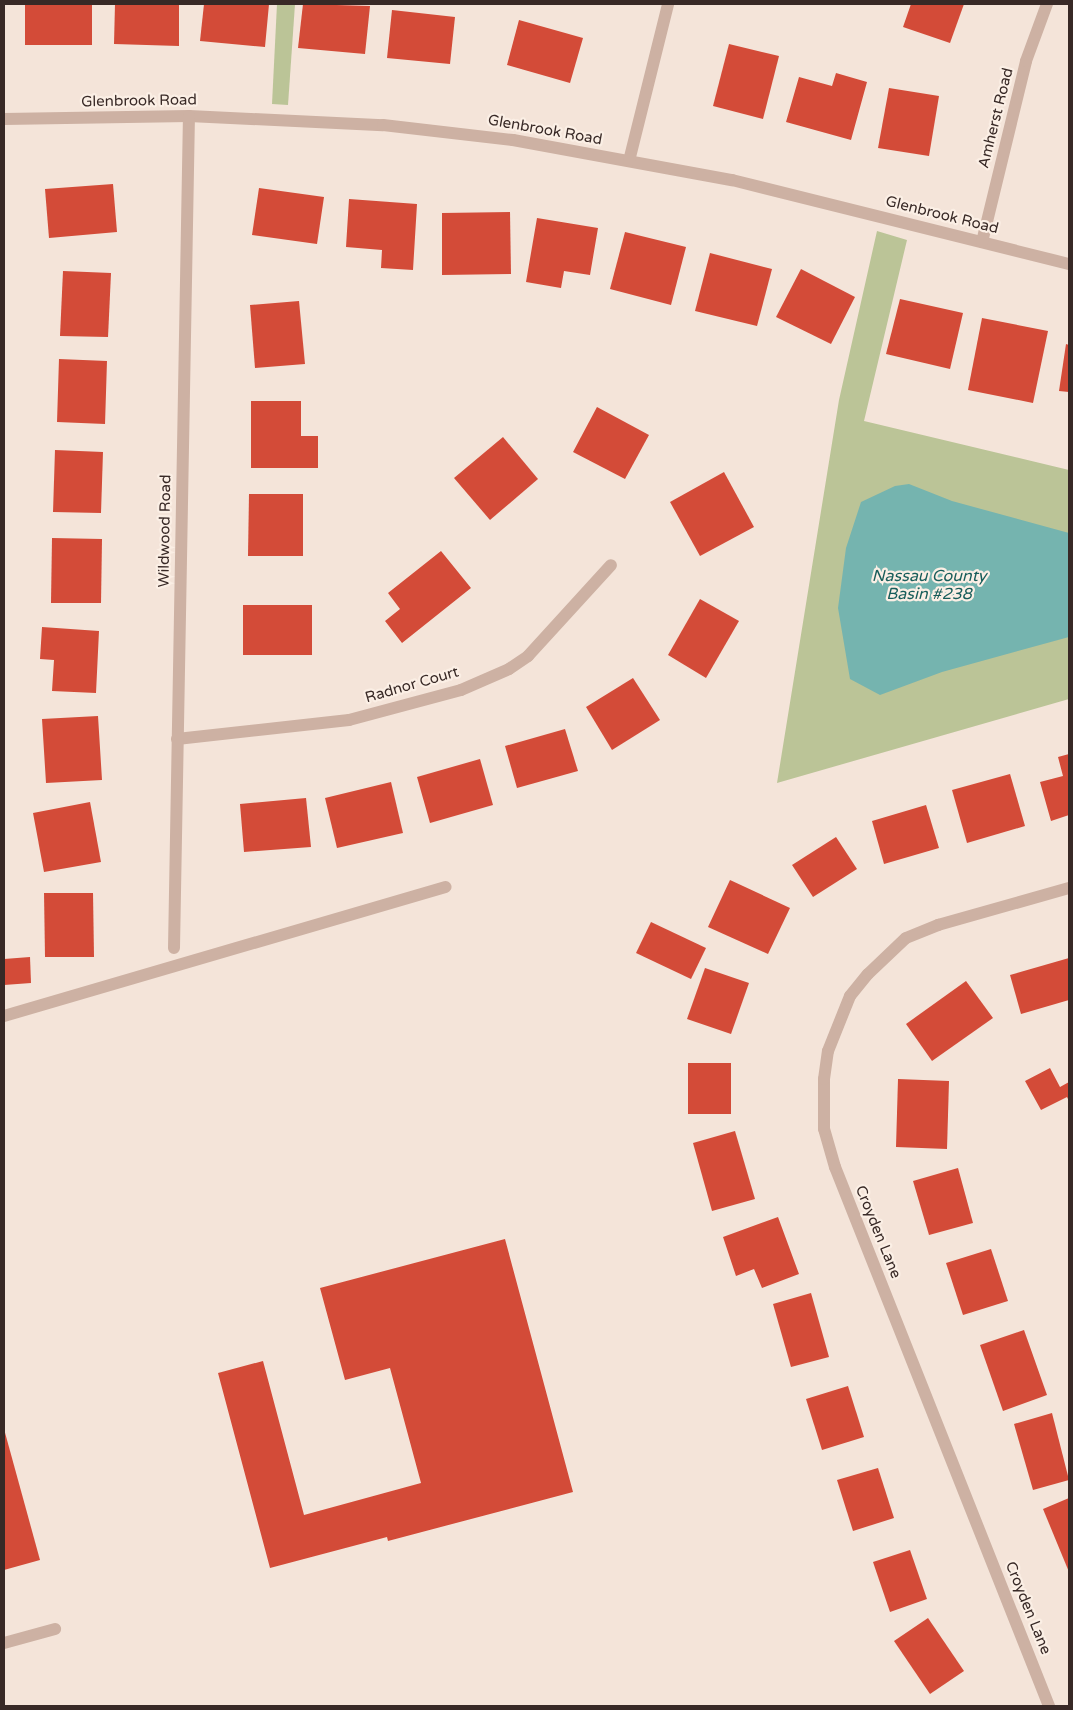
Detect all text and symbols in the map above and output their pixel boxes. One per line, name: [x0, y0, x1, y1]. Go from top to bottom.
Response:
street label: Amherst Road: [975, 66, 1017, 170]
street label: Glenbrook Road: [81, 91, 197, 111]
street label: Glenbrook Road: [486, 111, 604, 149]
street label: Glenbrook Road: [884, 192, 1000, 238]
street label: Wildwood Road: [155, 474, 175, 588]
water label: Nassau County Basin #238: [872, 566, 986, 604]
street label: Radnor Court: [363, 663, 461, 707]
street label: Croyden Lane: [851, 1183, 905, 1281]
street label: Croyden Lane: [1001, 1559, 1055, 1657]

